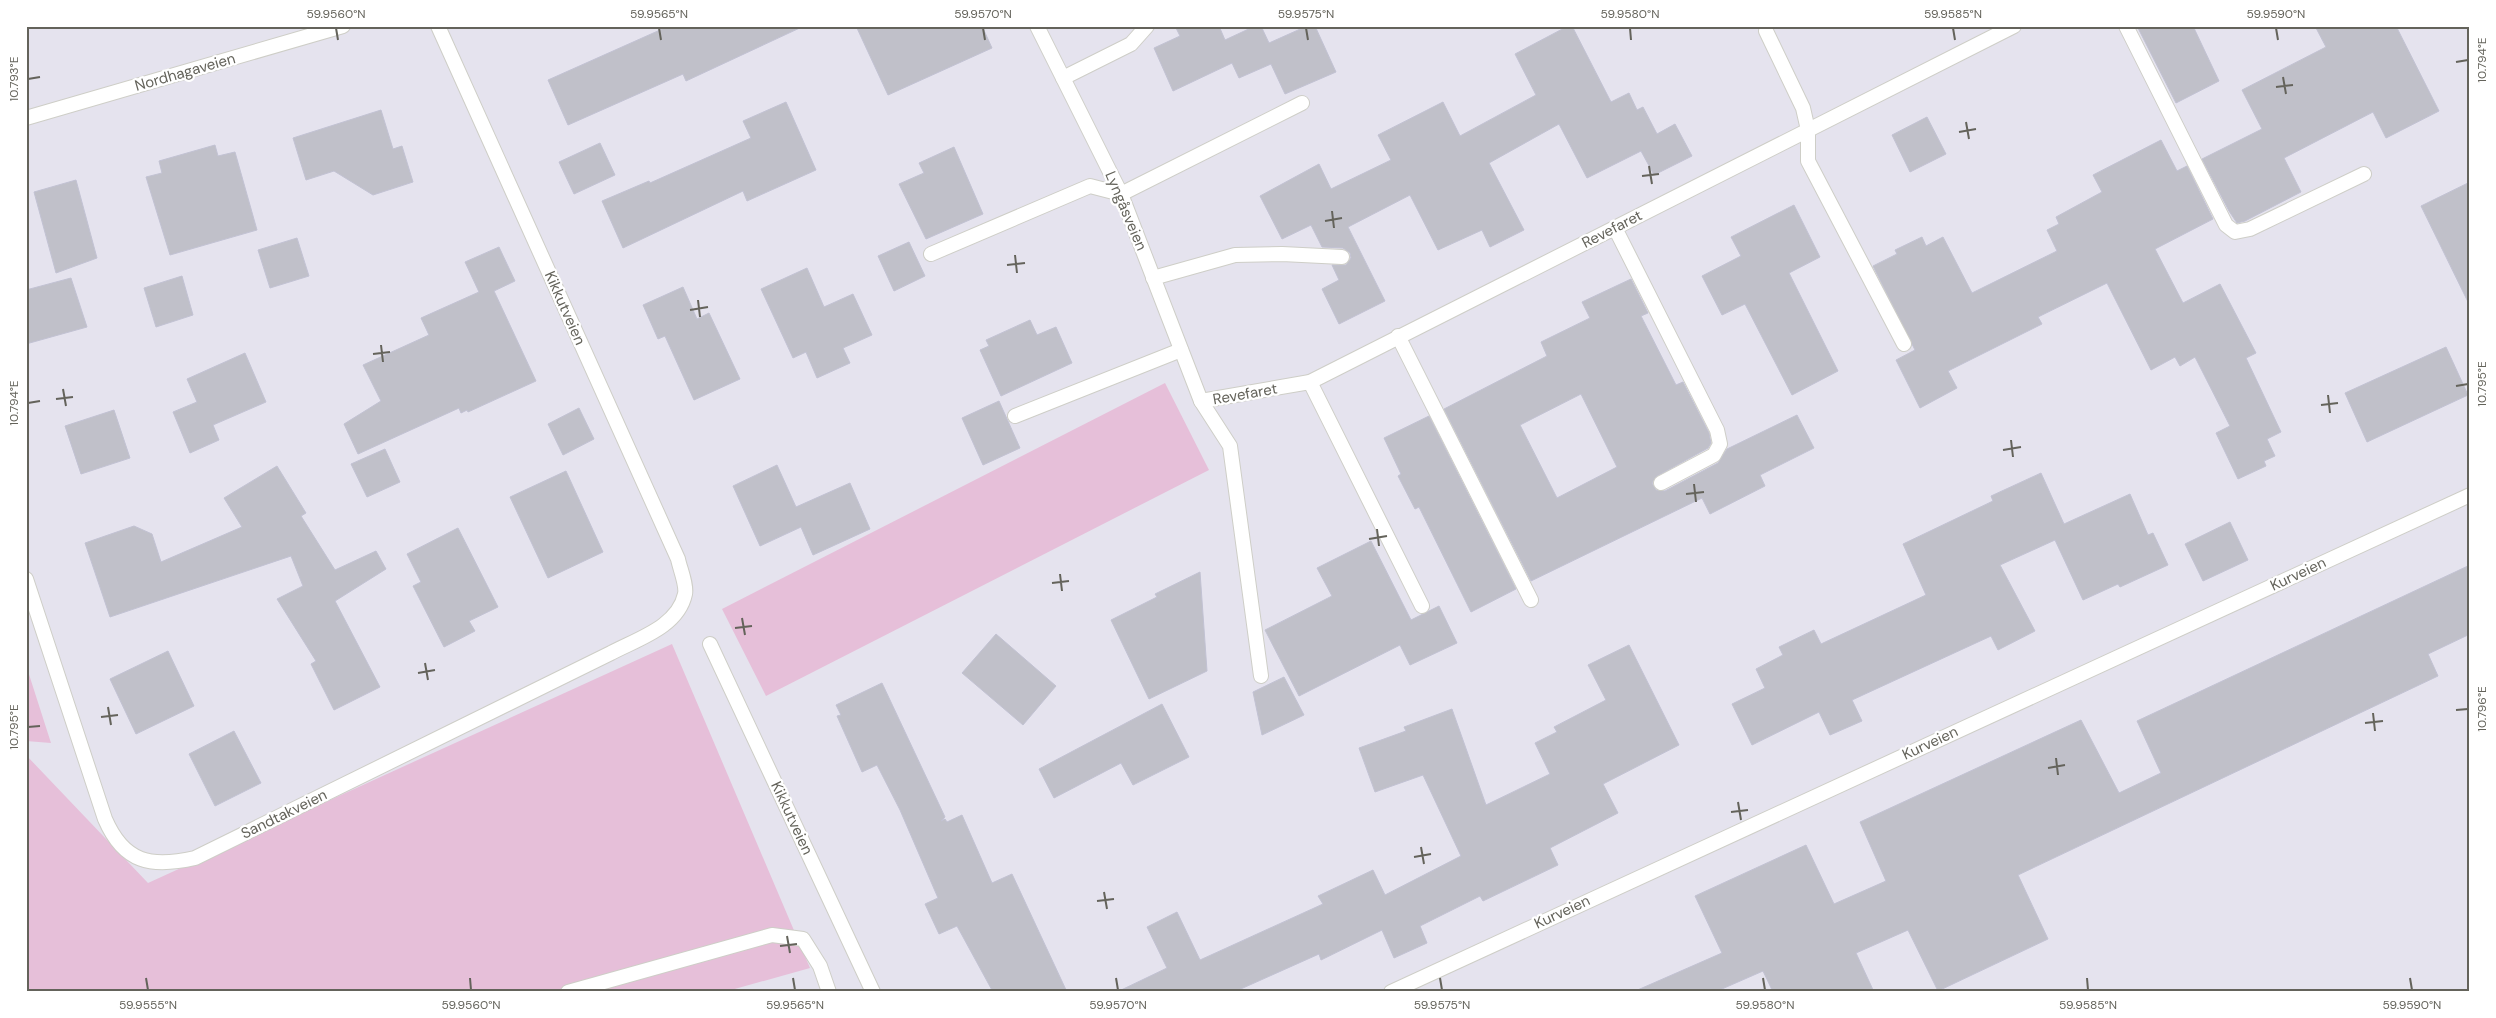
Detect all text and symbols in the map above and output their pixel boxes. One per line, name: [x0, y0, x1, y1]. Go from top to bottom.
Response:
text: 59.9560°N: [306, 6, 366, 22]
text: 59.9565°N: [630, 6, 688, 22]
text: 59.9570°N: [954, 6, 1012, 22]
text: 59.9575°N: [1278, 6, 1334, 22]
text: 59.9580°N: [1601, 6, 1659, 22]
text: 59.9585°N: [1924, 6, 1982, 22]
text: 59.9590°N: [2247, 6, 2305, 22]
text: 10.794°E: [2474, 37, 2490, 83]
street label: Nordhagaveien: [132, 48, 238, 96]
text: 10.793°E: [6, 56, 22, 101]
street label: Lyngåsveien: [1100, 168, 1152, 254]
street label: Revefaret: [1578, 205, 1646, 253]
street label: Kikkutveien: [540, 268, 590, 348]
text: 10.795°E: [2474, 361, 2490, 407]
street label: Revefaret: [1211, 378, 1279, 410]
text: 10.794°E: [6, 380, 22, 426]
street label: Kurveien: [2267, 552, 2329, 596]
text: 10.796°E: [2474, 686, 2490, 732]
text: 10.795°E: [6, 704, 22, 750]
street label: Kurveien: [1899, 721, 1961, 765]
street label: Kikkutveien: [766, 778, 818, 858]
street label: Sandtakveien: [238, 785, 330, 843]
street label: Kurveien: [1531, 890, 1593, 934]
text: 59.9555°N: [119, 997, 177, 1013]
text: 59.9560°N: [441, 997, 501, 1013]
text: 59.9565°N: [766, 997, 824, 1013]
text: 59.9570°N: [1089, 997, 1147, 1013]
text: 59.9575°N: [1414, 997, 1470, 1013]
text: 59.9580°N: [1736, 997, 1794, 1013]
text: 59.9585°N: [2059, 997, 2117, 1013]
text: 59.9590°N: [2383, 997, 2441, 1013]

